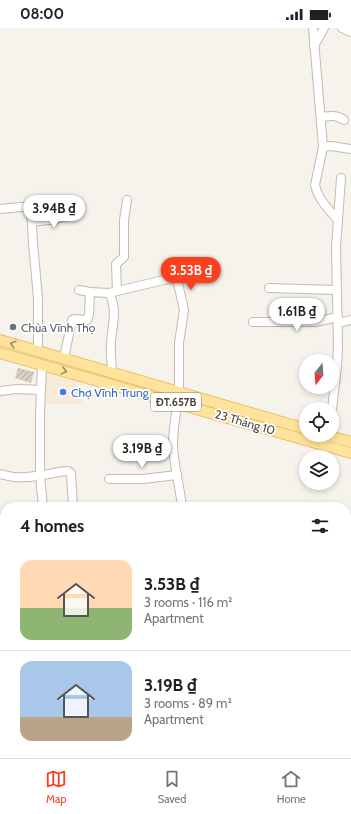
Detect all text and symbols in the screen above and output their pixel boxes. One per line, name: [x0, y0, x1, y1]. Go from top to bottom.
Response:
text: 08:00: [20, 5, 64, 23]
pin: 3.94B ₫: [17, 195, 91, 229]
text: 3.94B ₫: [32, 200, 76, 216]
pin: 3.53B ₫: [154, 257, 228, 291]
text: 3.53B ₫: [170, 262, 212, 278]
pin: 1.61B ₫: [260, 298, 334, 332]
text: 1.61B ₫: [278, 303, 316, 319]
place label: Chùa Vĩnh Thọ: [21, 320, 96, 335]
marker: Chùa Vĩnh Thọ: [8, 322, 18, 332]
one-way arrow: [10, 340, 17, 349]
north arrow: [299, 354, 339, 394]
map controls: [299, 354, 339, 490]
one-way arrow: [61, 366, 68, 375]
place label: Chợ Vĩnh Trung: [71, 385, 150, 400]
marker: Chợ Vĩnh Trung: [58, 387, 68, 397]
road number: ĐT.657B: [151, 393, 201, 411]
button: locate: [299, 402, 339, 442]
street label: 23 Tháng 10: [213, 406, 277, 438]
pin: 3.19B ₫: [105, 435, 179, 469]
text: 3.19B ₫: [122, 440, 162, 456]
button: layers: [299, 450, 339, 490]
icon: filters: [309, 515, 331, 537]
text: 4 homes: [20, 516, 84, 536]
text: 3.53B ₫: [144, 574, 199, 594]
icon: home: [52, 576, 100, 624]
text: 3 rooms · 116 m²: [144, 594, 232, 610]
text: Apartment: [144, 610, 204, 626]
text: 3.19B ₫: [144, 675, 197, 695]
icon: home: [52, 677, 100, 725]
text: 3 rooms · 89 m²: [144, 695, 232, 711]
text: Apartment: [144, 711, 204, 727]
tab: Map: [45, 768, 67, 806]
tab: Saved: [158, 768, 186, 806]
tab: Home: [277, 768, 306, 806]

